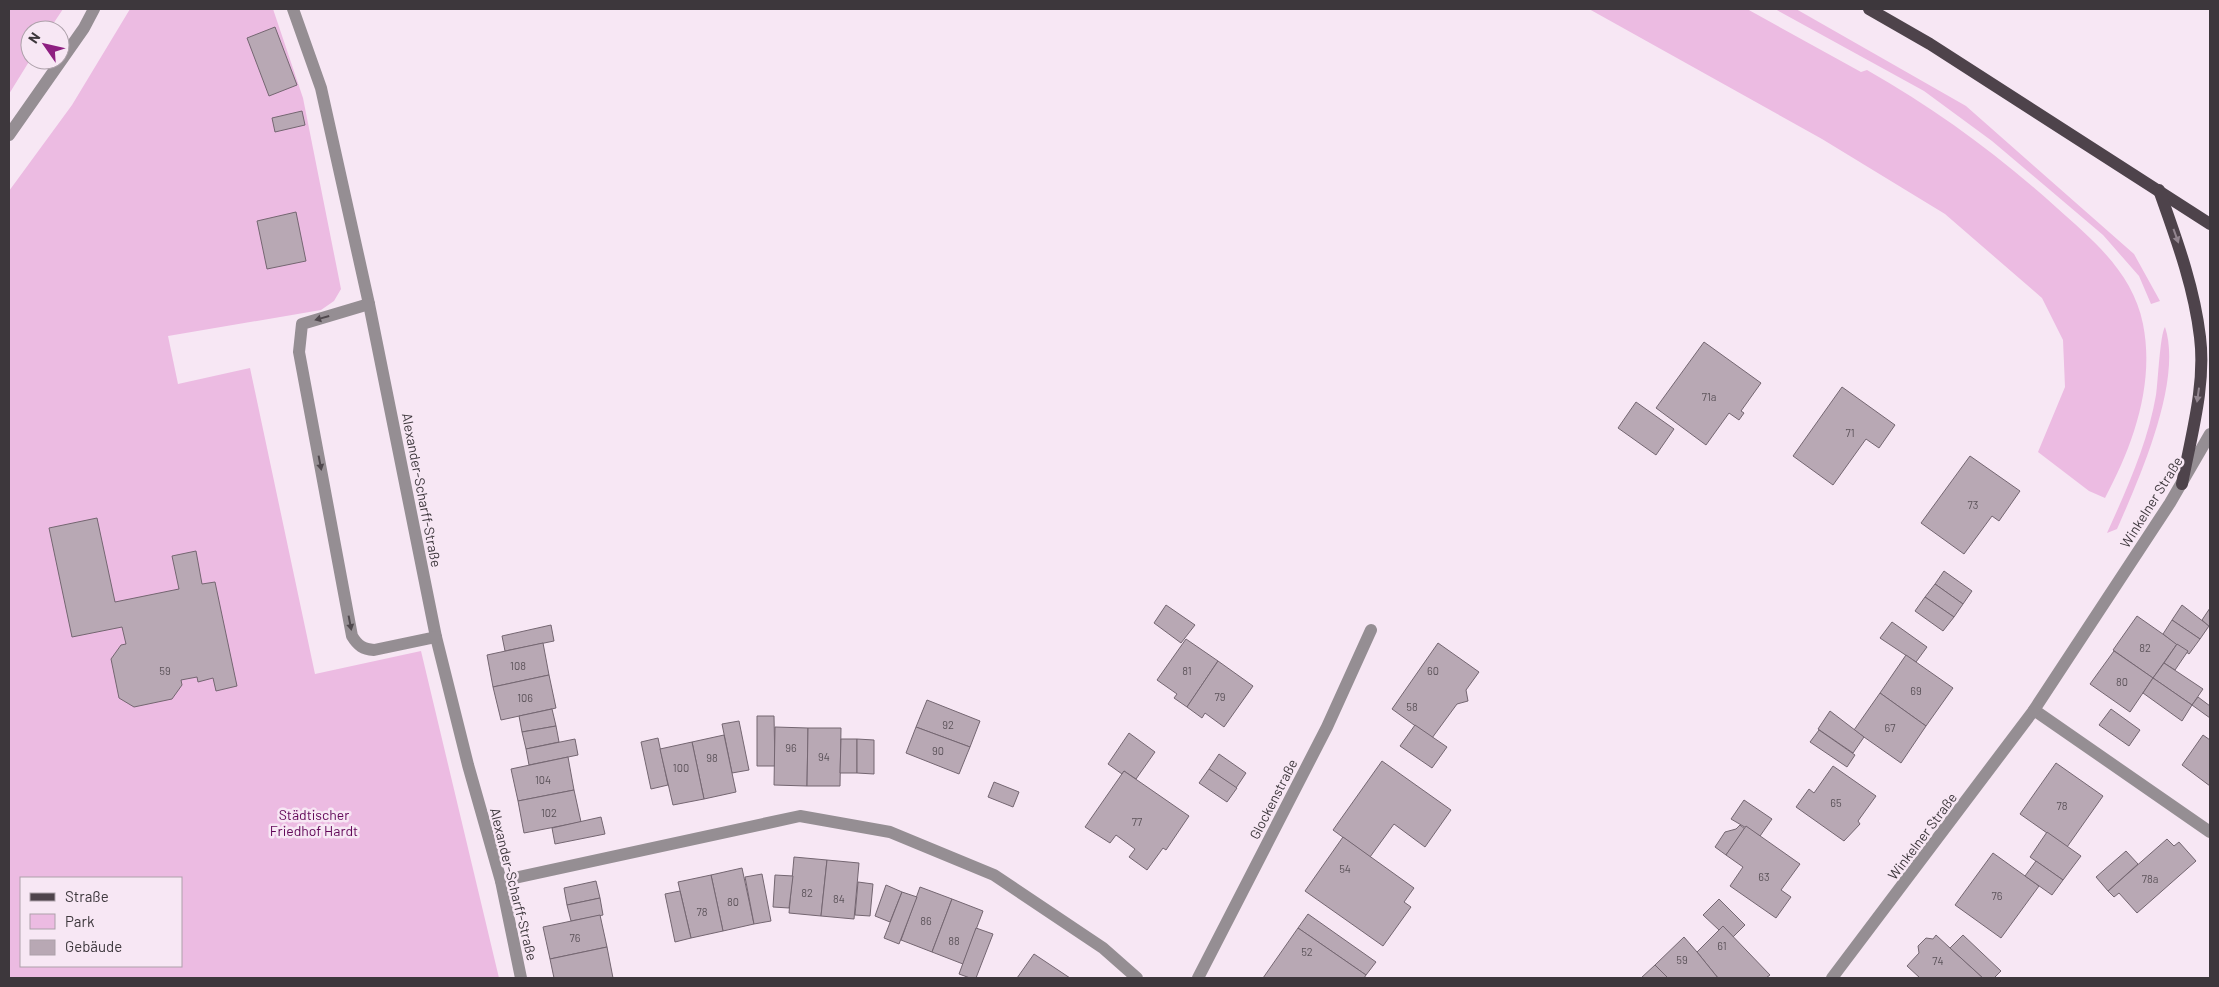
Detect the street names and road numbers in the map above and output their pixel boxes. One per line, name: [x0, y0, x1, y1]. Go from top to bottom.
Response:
street label: Alexander-Scharff-Straße: [399, 411, 445, 569]
street label: Winkelner Straße: [2116, 453, 2186, 551]
street label: Glockenstraße: [1246, 756, 1300, 842]
street label: Winkelner Straße: [1884, 789, 1960, 883]
street label: Alexander-Scharff-Straße: [487, 806, 541, 962]

